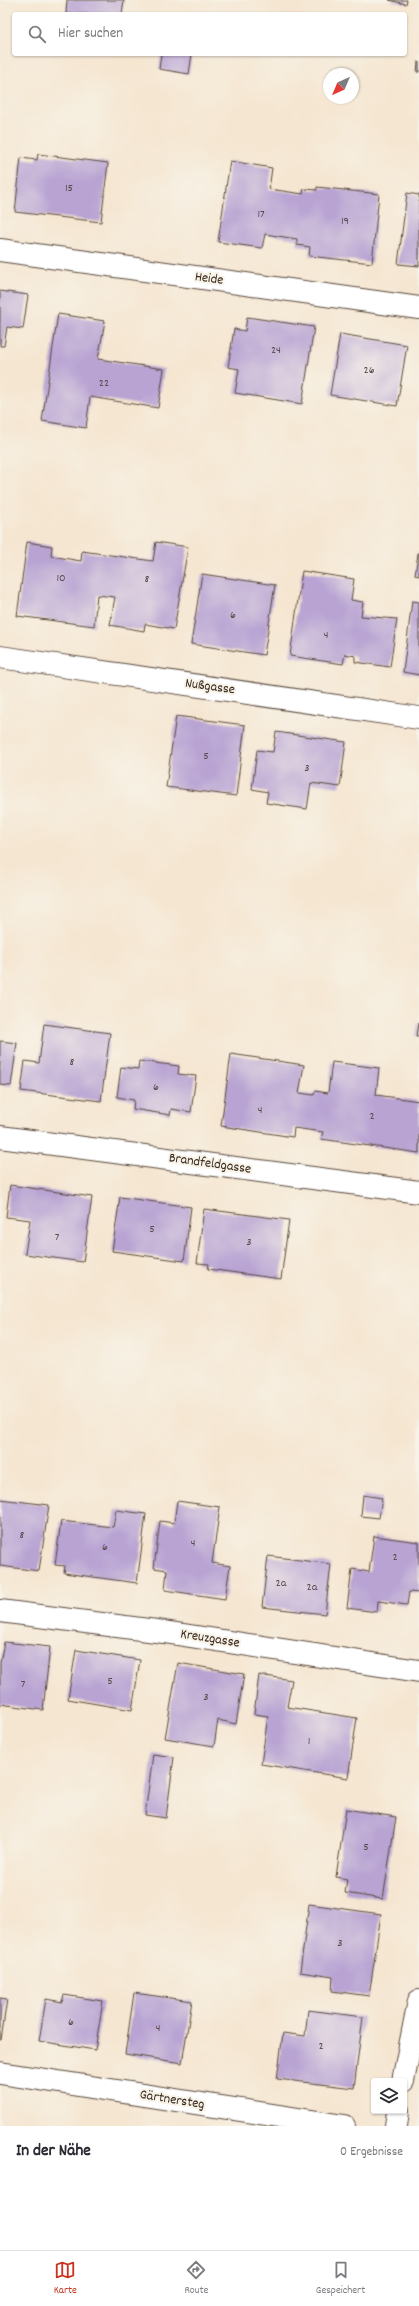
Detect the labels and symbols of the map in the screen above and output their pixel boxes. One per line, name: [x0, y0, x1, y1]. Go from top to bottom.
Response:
north arrow: [323, 68, 359, 104]
house number: 15: [65, 180, 73, 197]
house number: 17: [257, 206, 265, 223]
house number: 19: [341, 213, 349, 230]
street label: Heide: [193, 267, 225, 291]
house number: 24: [271, 342, 281, 359]
house number: 26: [363, 362, 375, 379]
house number: 22: [99, 375, 109, 392]
house number: 10: [56, 570, 66, 587]
house number: 8: [145, 571, 150, 588]
house number: 6: [230, 607, 236, 624]
house number: 4: [324, 627, 329, 644]
street label: Nußgasse: [184, 674, 236, 700]
house number: 5: [203, 748, 209, 765]
house number: 3: [304, 760, 310, 777]
house number: 8: [70, 1054, 75, 1071]
house number: 6: [153, 1079, 159, 1096]
house number: 4: [258, 1102, 263, 1119]
house number: 2: [369, 1108, 375, 1125]
street label: Brandfeldgasse: [167, 1148, 253, 1180]
house number: 5: [149, 1221, 155, 1238]
house number: 7: [55, 1229, 60, 1246]
house number: 3: [246, 1234, 252, 1251]
house number: 8: [20, 1527, 25, 1544]
house number: 4: [191, 1535, 196, 1552]
house number: 6: [102, 1539, 108, 1556]
house number: 2: [392, 1549, 398, 1566]
house number: 2a: [276, 1575, 287, 1592]
house number: 2a: [307, 1579, 318, 1596]
street label: Kreuzgasse: [179, 1624, 241, 1654]
house number: 5: [107, 1673, 113, 1690]
house number: 7: [21, 1676, 26, 1693]
house number: 3: [203, 1689, 209, 1706]
house number: 1: [308, 1733, 310, 1750]
house number: 5: [363, 1839, 369, 1856]
house number: 3: [337, 1935, 343, 1952]
house number: 6: [68, 2014, 74, 2031]
house number: 4: [156, 2020, 161, 2037]
house number: 2: [318, 2038, 324, 2055]
street label: Gärtnersteg: [138, 2085, 206, 2115]

